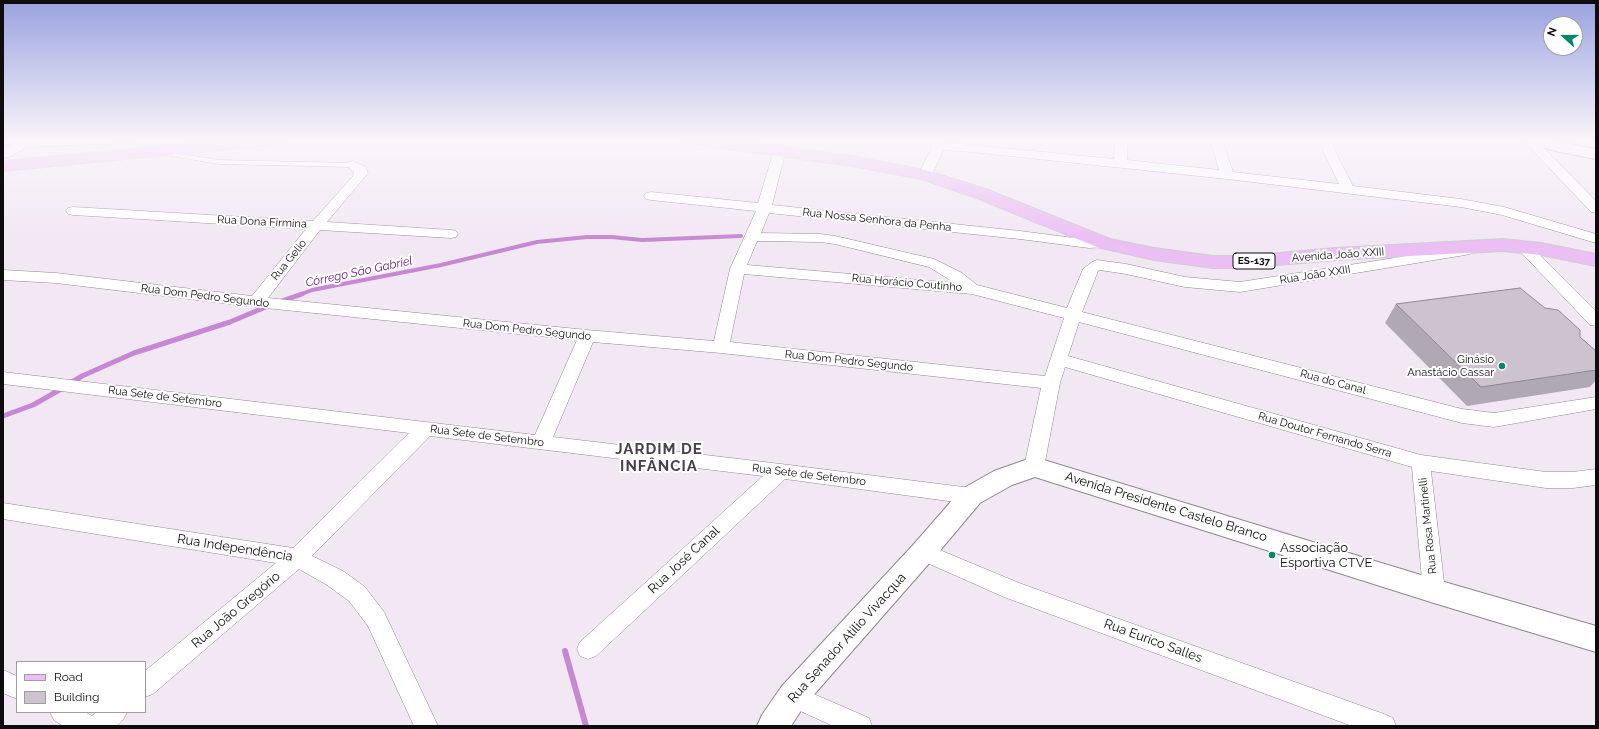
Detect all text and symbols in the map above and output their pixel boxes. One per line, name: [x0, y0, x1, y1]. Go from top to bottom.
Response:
north arrow: [1543, 16, 1583, 56]
text: N: [1545, 26, 1560, 38]
street label: Rua Nossa Senhora da Penha: [802, 206, 952, 234]
street label: Rua Dona Firmina: [217, 213, 307, 231]
street label: Rua Gelio: [269, 237, 309, 283]
street label: Avenida João XXIII: [1291, 245, 1385, 265]
road number: ES-137: [1233, 253, 1275, 269]
water label: Córrego São Gabriel: [304, 254, 414, 290]
street label: Rua João XXIII: [1279, 263, 1351, 287]
street label: Rua Horácio Coutinho: [851, 272, 963, 294]
street label: Rua Dom Pedro Segundo: [140, 282, 270, 310]
street label: Rua Dom Pedro Segundo: [462, 317, 592, 343]
street label: Rua Dom Pedro Segundo: [784, 348, 914, 374]
place label: Ginásio Anastácio Cassar: [1407, 353, 1494, 379]
marker: Ginásio Anastácio Cassar: [1497, 361, 1507, 371]
street label: Rua do Canal: [1299, 367, 1367, 397]
street label: Rua Sete de Setembro: [107, 383, 223, 411]
street label: Rua Doutor Fernando Serra: [1257, 410, 1393, 460]
street label: Rua Sete de Setembro: [429, 422, 545, 450]
district label: JARDIM DE INFÂNCIA: [615, 440, 703, 475]
street label: Rua Sete de Setembro: [751, 461, 867, 489]
street label: Avenida Presidente Castelo Branco: [1063, 469, 1269, 545]
street label: Rua Rosa Martinelli: [1416, 477, 1440, 575]
street label: Rua José Canal: [645, 523, 723, 597]
street label: Rua Independência: [176, 531, 294, 565]
place label: Associação Esportiva CTVE: [1280, 540, 1372, 571]
marker: Associação Esportiva CTVE: [1267, 550, 1277, 560]
street label: Rua João Gregório: [189, 568, 283, 652]
street label: Rua Senador Atilio Vivacqua: [785, 570, 909, 706]
street label: Rua Eurico Salles: [1102, 616, 1204, 666]
legend: [16, 661, 146, 713]
text: Road: [54, 670, 83, 684]
text: Building: [54, 690, 100, 704]

